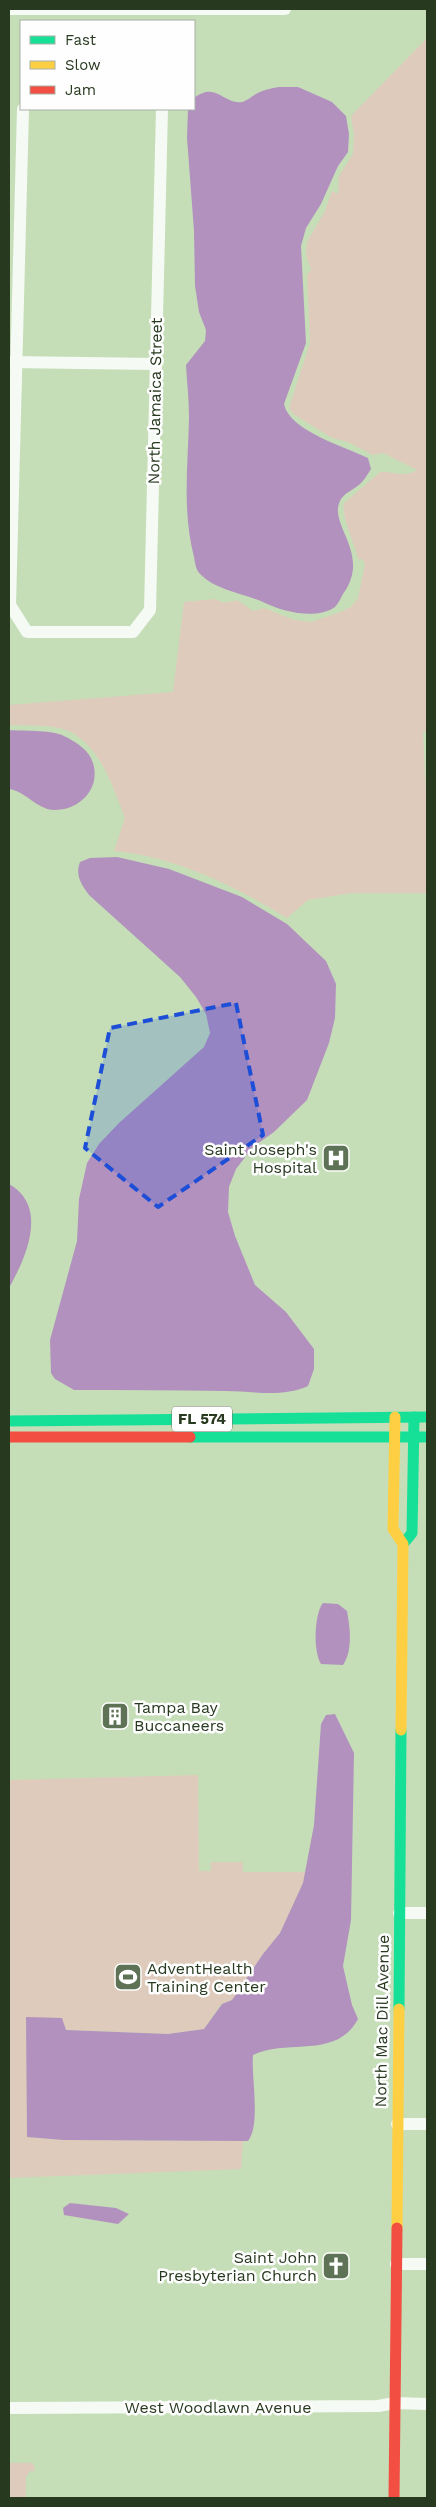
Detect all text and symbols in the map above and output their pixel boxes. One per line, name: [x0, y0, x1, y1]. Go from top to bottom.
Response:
legend: [20, 20, 195, 110]
text: Fast: [65, 31, 97, 49]
text: Slow: [65, 56, 101, 74]
text: Jam: [65, 81, 96, 99]
street label: North Jamaica Street: [144, 317, 166, 484]
place label: Saint Joseph's Hospital: [204, 1140, 317, 1177]
hospital icon: Saint Joseph's Hospital: [321, 1143, 351, 1173]
road number: FL 574: [172, 1406, 232, 1432]
place label: Tampa Bay Buccaneers: [134, 1698, 224, 1735]
building icon: Tampa Bay Buccaneers: [100, 1701, 130, 1731]
street label: North Mac Dill Avenue: [371, 1934, 393, 2108]
place label: AdventHealth Training Center: [147, 1959, 266, 1996]
sports icon: AdventHealth Training Center: [113, 1962, 143, 1992]
place label: Saint John Presbyterian Church: [158, 2248, 317, 2285]
church icon: Saint John Presbyterian Church: [321, 2251, 351, 2281]
street label: West Woodlawn Avenue: [125, 2398, 311, 2417]

